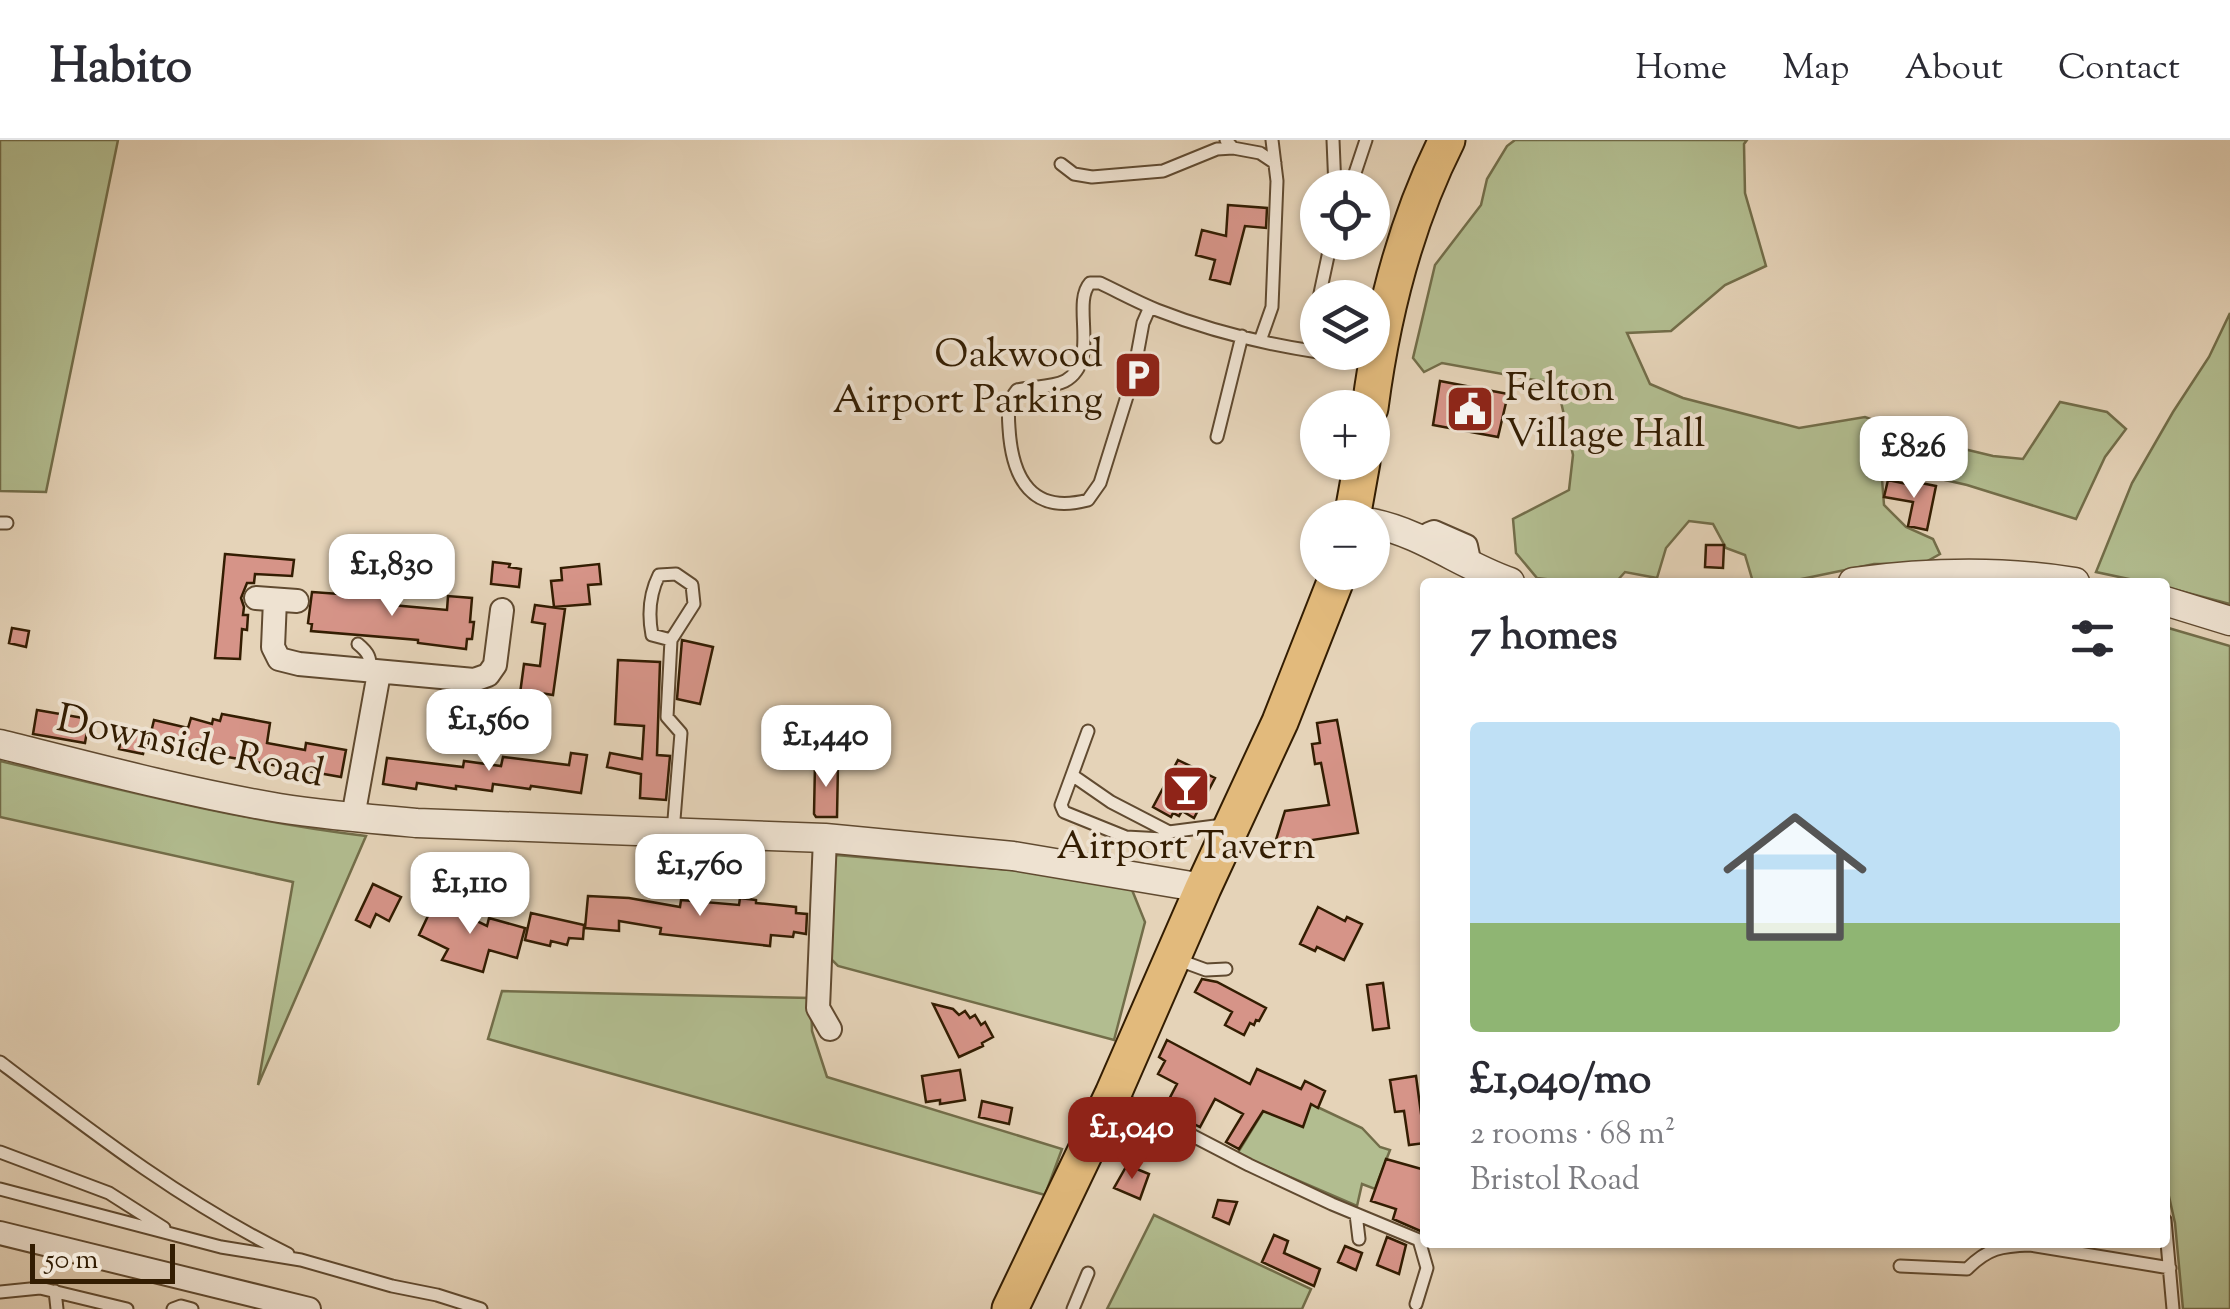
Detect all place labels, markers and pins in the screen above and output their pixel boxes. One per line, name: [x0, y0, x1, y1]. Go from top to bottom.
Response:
place label: Oakwood Airport Parking: [832, 328, 1103, 431]
parking icon: Oakwood Airport Parking: [1112, 349, 1164, 401]
place label: Felton Village Hall: [1505, 362, 1705, 465]
public building icon: Felton Village Hall: [1444, 383, 1496, 435]
pin: £826: [1855, 416, 1973, 501]
pin: £1,830: [311, 534, 473, 619]
pin: £1,560: [408, 689, 570, 774]
pin: £1,440: [745, 705, 907, 790]
bar icon: Airport Tavern: [1160, 763, 1212, 815]
place label: Airport Tavern: [1056, 820, 1316, 877]
pin: £1,760: [619, 834, 781, 919]
pin: £1,110: [389, 852, 551, 937]
pin: £1,040: [1051, 1097, 1213, 1182]

